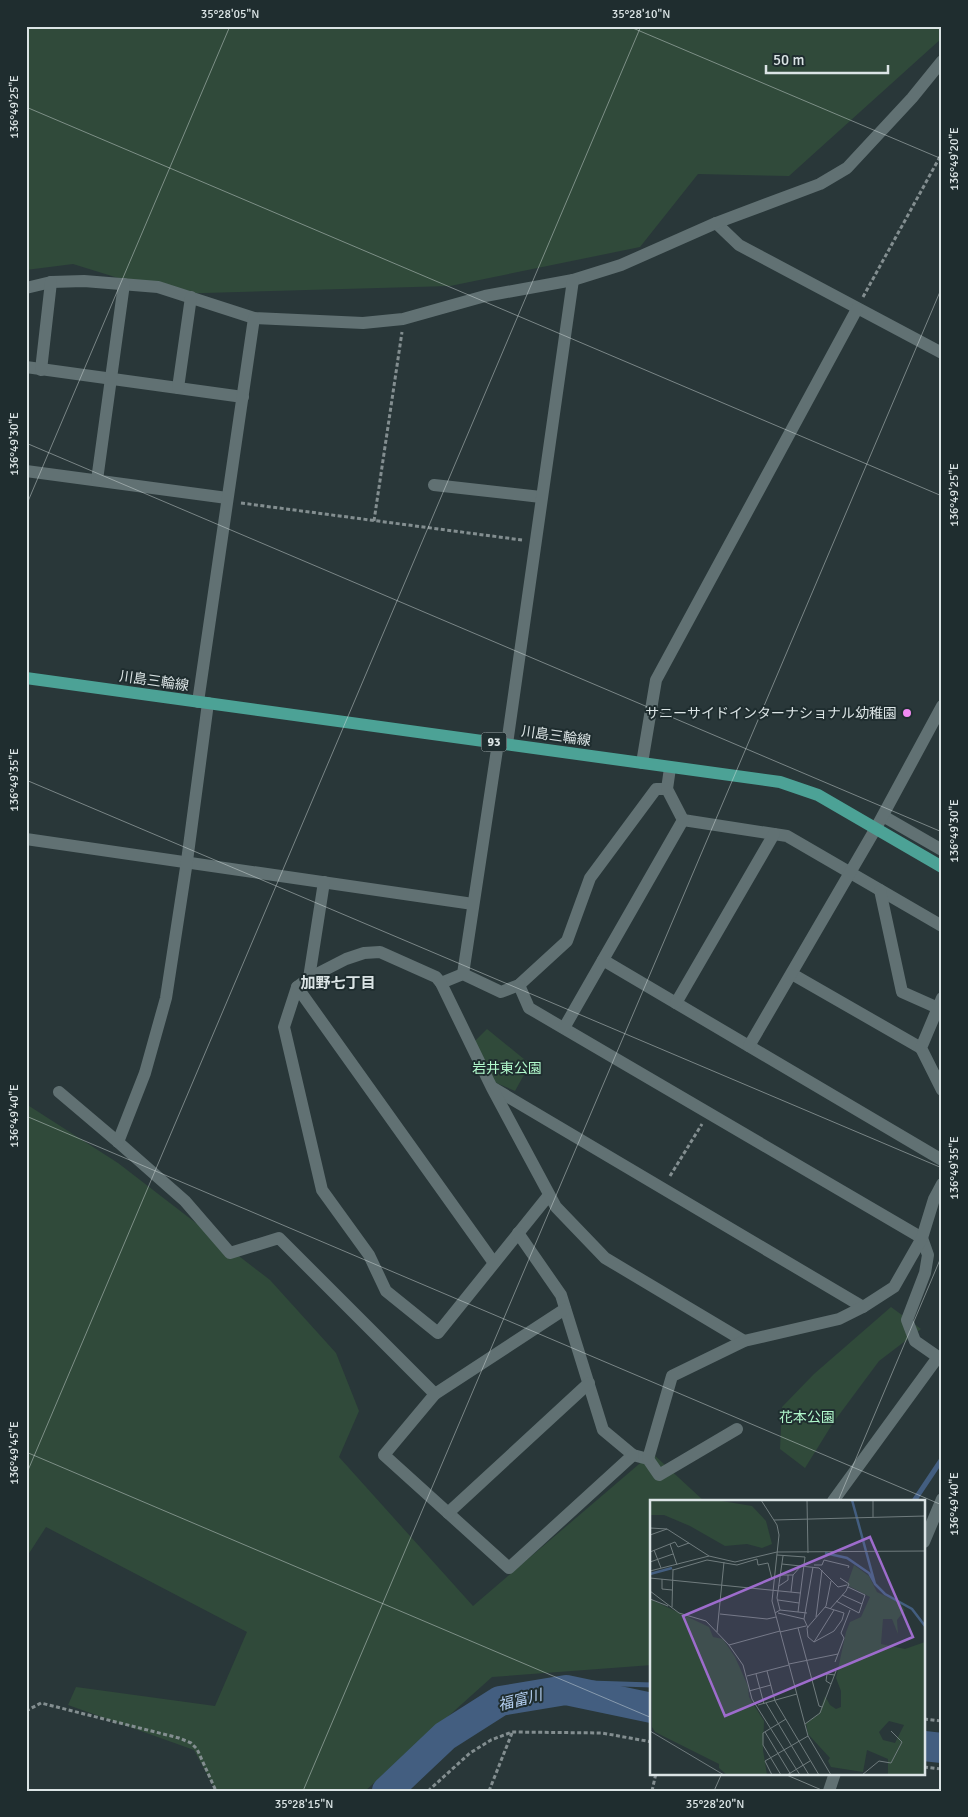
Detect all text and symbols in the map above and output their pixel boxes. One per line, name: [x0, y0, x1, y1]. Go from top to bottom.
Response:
text: 35°28'05"N: [201, 7, 259, 22]
text: 35°28'10"N: [612, 7, 670, 22]
scale bar: [766, 42, 888, 74]
text: 50 m: [773, 51, 804, 69]
text: 136°49'25"E: [7, 75, 22, 139]
text: 136°49'20"E: [947, 127, 962, 191]
text: 136°49'30"E: [7, 412, 22, 476]
text: 136°49'25"E: [947, 463, 962, 527]
street label: 川島三輪線: [118, 668, 190, 694]
place label: サニーサイドインターナショナル幼稚園: [645, 705, 897, 722]
marker: サニーサイドインターナショナル幼稚園: [901, 707, 913, 719]
street label: 川島三輪線: [520, 723, 592, 749]
road number: 93: [482, 732, 506, 752]
text: 136°49'35"E: [7, 748, 22, 812]
text: 136°49'30"E: [947, 799, 962, 863]
district label: 加野七丁目: [300, 974, 376, 992]
park label: 岩井東公園: [472, 1060, 542, 1077]
text: 136°49'40"E: [7, 1084, 22, 1148]
text: 136°49'35"E: [947, 1136, 962, 1200]
park label: 花本公園: [779, 1409, 835, 1426]
text: 136°49'45"E: [7, 1421, 22, 1485]
text: 136°49'40"E: [947, 1472, 962, 1536]
inset map: [650, 1500, 926, 1774]
water label: 福富川: [496, 1685, 546, 1714]
text: 35°28'15"N: [275, 1797, 333, 1812]
text: 35°28'20"N: [686, 1797, 744, 1812]

